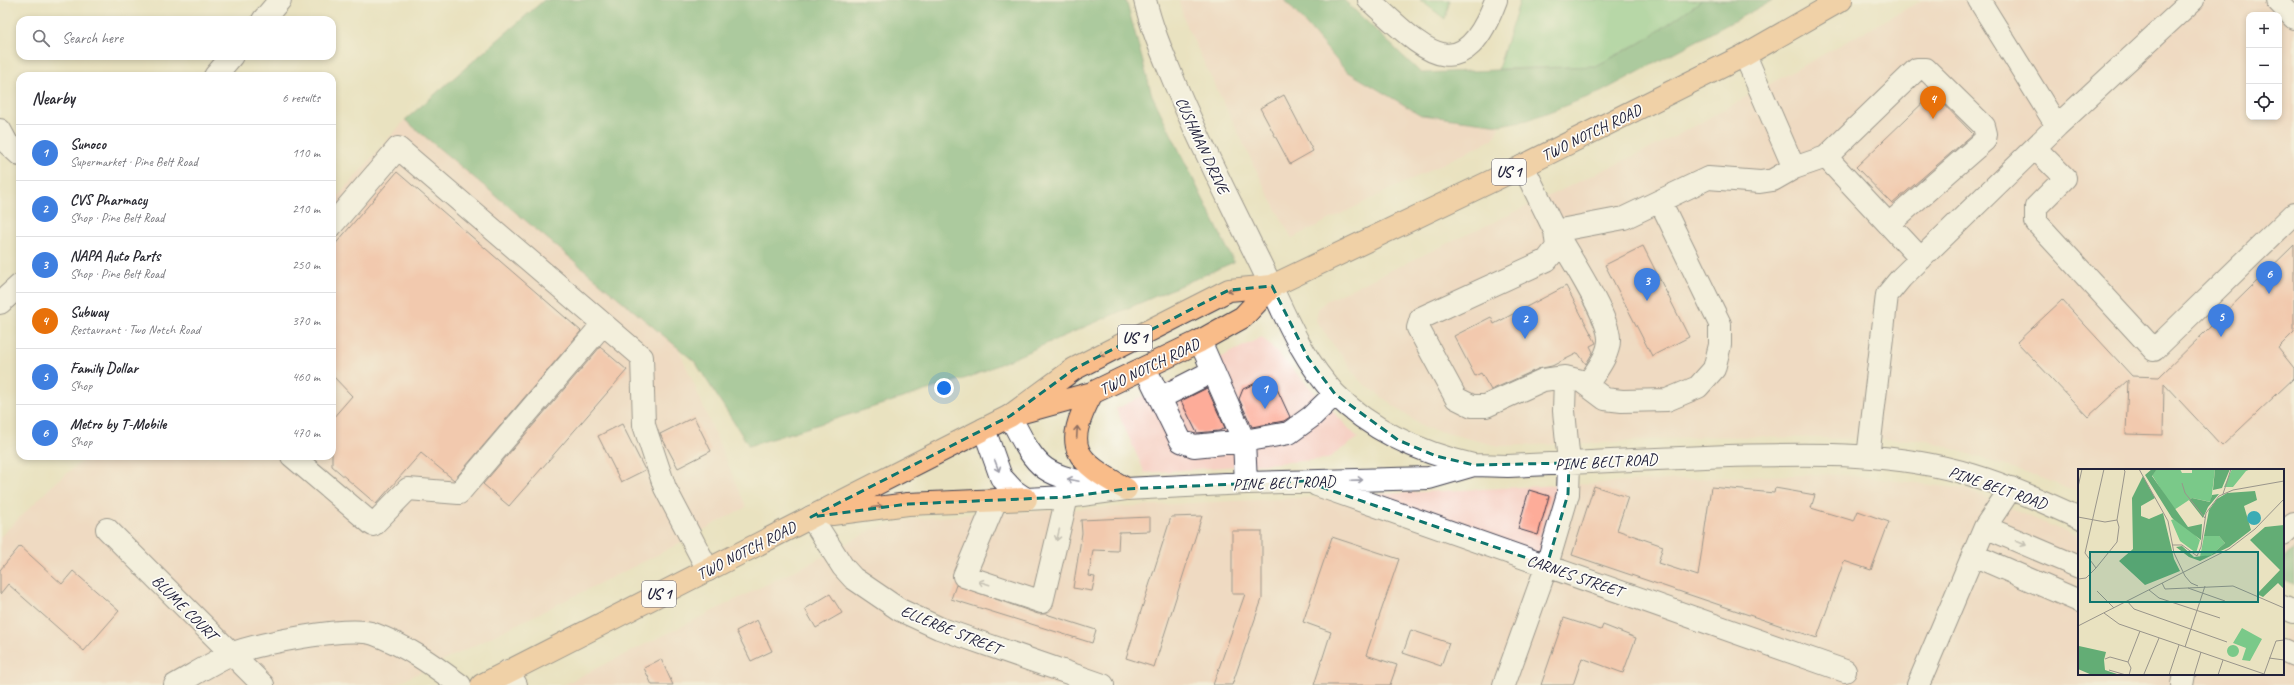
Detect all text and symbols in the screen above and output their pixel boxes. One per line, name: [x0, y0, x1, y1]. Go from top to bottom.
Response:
map controls: [2246, 12, 2282, 120]
button: +: [2246, 12, 2282, 48]
search box: [16, 16, 336, 60]
icon: search: [30, 27, 52, 49]
text: Search here: [62, 29, 123, 48]
button: −: [2246, 48, 2282, 84]
button: locate: [2246, 84, 2282, 120]
pin: 4: [1920, 86, 1946, 119]
text: Nearby: [32, 88, 75, 109]
text: 6 results: [282, 90, 320, 106]
street label: CUSHMAN DRIVE: [1171, 94, 1234, 199]
street label: TWO NOTCH ROAD: [1538, 99, 1646, 166]
text: Sunoco: [70, 135, 106, 154]
text: 1: [42, 145, 48, 161]
text: 110 m: [292, 145, 320, 161]
text: Supermarket · Pine Belt Road: [70, 154, 198, 170]
road number: US 1: [1492, 159, 1526, 185]
text: CVS Pharmacy: [70, 191, 147, 210]
text: 2: [42, 201, 48, 217]
text: 210 m: [292, 201, 320, 217]
text: Shop · Pine Belt Road: [70, 210, 164, 226]
text: NAPA Auto Parts: [70, 247, 160, 266]
text: 3: [42, 257, 48, 273]
text: 250 m: [292, 257, 320, 273]
pin: 6: [2256, 261, 2282, 294]
text: Shop · Pine Belt Road: [70, 266, 164, 282]
pin: 3: [1634, 268, 1660, 301]
one-way arrow: [1227, 287, 1240, 295]
text: Subway: [70, 303, 108, 322]
pin: 5: [2208, 304, 2234, 337]
pin: 2: [1512, 306, 1538, 339]
text: 4: [42, 313, 48, 329]
text: 370 m: [292, 313, 320, 329]
text: Restaurant · Two Notch Road: [70, 322, 200, 338]
road number: US 1: [1118, 325, 1152, 351]
street label: TWO NOTCH ROAD: [1096, 333, 1204, 400]
one-way arrow: [1098, 350, 1110, 358]
text: Family Dollar: [70, 359, 138, 378]
text: 5: [42, 369, 48, 385]
text: 460 m: [292, 369, 320, 385]
pin: 1: [1252, 376, 1278, 409]
text: Shop: [70, 378, 92, 394]
your location: [934, 378, 954, 398]
text: Metro by T-Mobile: [70, 415, 166, 434]
text: 6: [42, 425, 48, 441]
text: 470 m: [292, 425, 320, 441]
one-way arrow: [1073, 426, 1080, 439]
text: Shop: [70, 434, 92, 450]
street label: PINE BELT ROAD: [1554, 449, 1659, 475]
one-way arrow: [993, 460, 1001, 472]
street label: PINE BELT ROAD: [1946, 462, 2051, 515]
inset map: [2078, 469, 2284, 675]
street label: PINE BELT ROAD: [1233, 471, 1337, 495]
one-way arrow: [1067, 476, 1080, 484]
one-way arrow: [1350, 476, 1363, 483]
one-way arrow: [870, 503, 883, 511]
street label: TWO NOTCH ROAD: [693, 517, 801, 584]
one-way arrow: [1054, 528, 1061, 541]
one-way arrow: [2015, 539, 2027, 547]
street label: CARNES STREET: [1524, 550, 1629, 603]
street label: BLUME COURT: [147, 571, 224, 648]
one-way arrow: [977, 579, 990, 586]
road number: US 1: [642, 581, 676, 607]
street label: ELLERBE STREET: [898, 601, 1007, 660]

